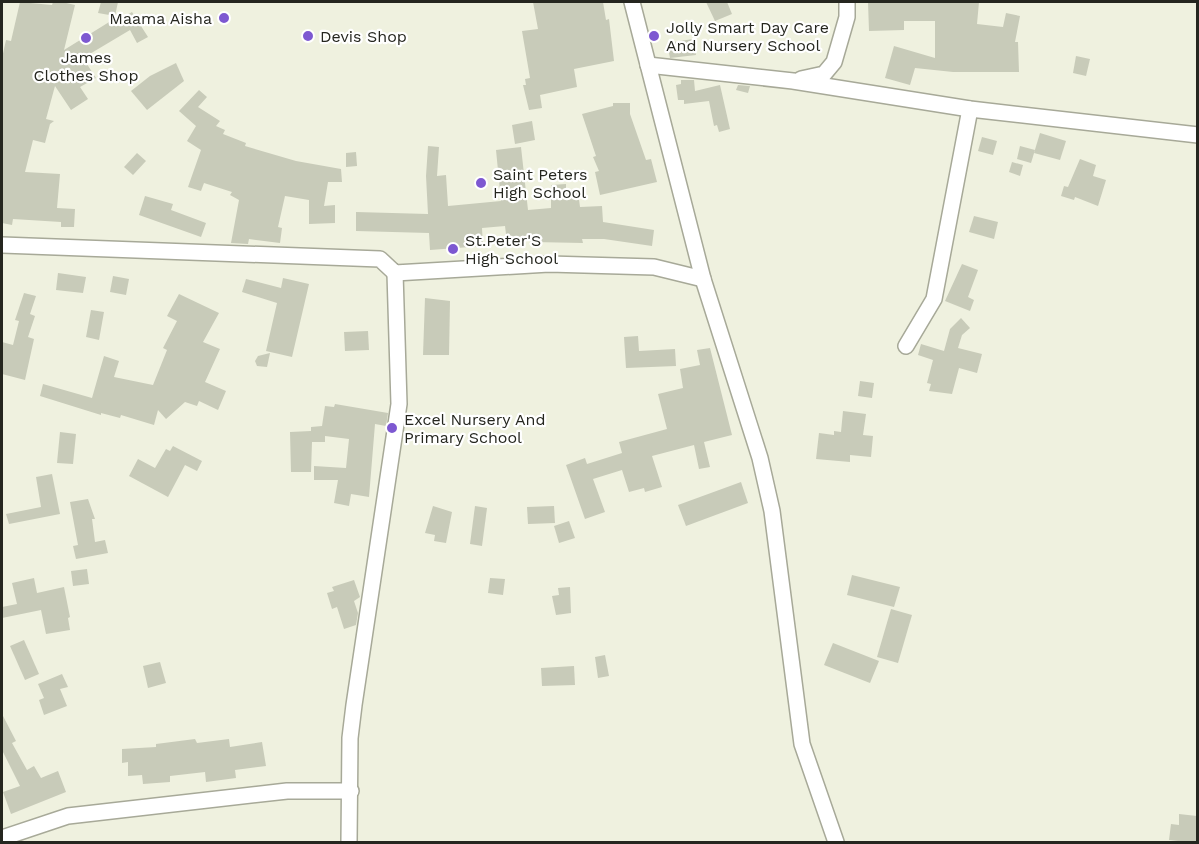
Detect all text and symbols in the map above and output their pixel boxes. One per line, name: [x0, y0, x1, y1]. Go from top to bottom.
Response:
place label: Maama Aisha: [109, 9, 212, 28]
marker: Maama Aisha: [217, 11, 231, 25]
place label: Jolly Smart Day Care And Nursery School: [666, 18, 829, 55]
place label: Devis Shop: [320, 27, 407, 46]
marker: Devis Shop: [301, 29, 315, 43]
marker: Jolly Smart Day Care And Nursery School: [647, 29, 661, 43]
marker: James Clothes Shop: [79, 31, 93, 45]
place label: James Clothes Shop: [34, 48, 138, 85]
place label: Saint Peters High School: [493, 165, 588, 202]
marker: Saint Peters High School: [474, 176, 488, 190]
place label: St.Peter'S High School: [465, 231, 558, 268]
marker: St.Peter'S High School: [446, 242, 460, 256]
place label: Excel Nursery And Primary School: [404, 410, 545, 447]
marker: Excel Nursery And Primary School: [385, 421, 399, 435]

